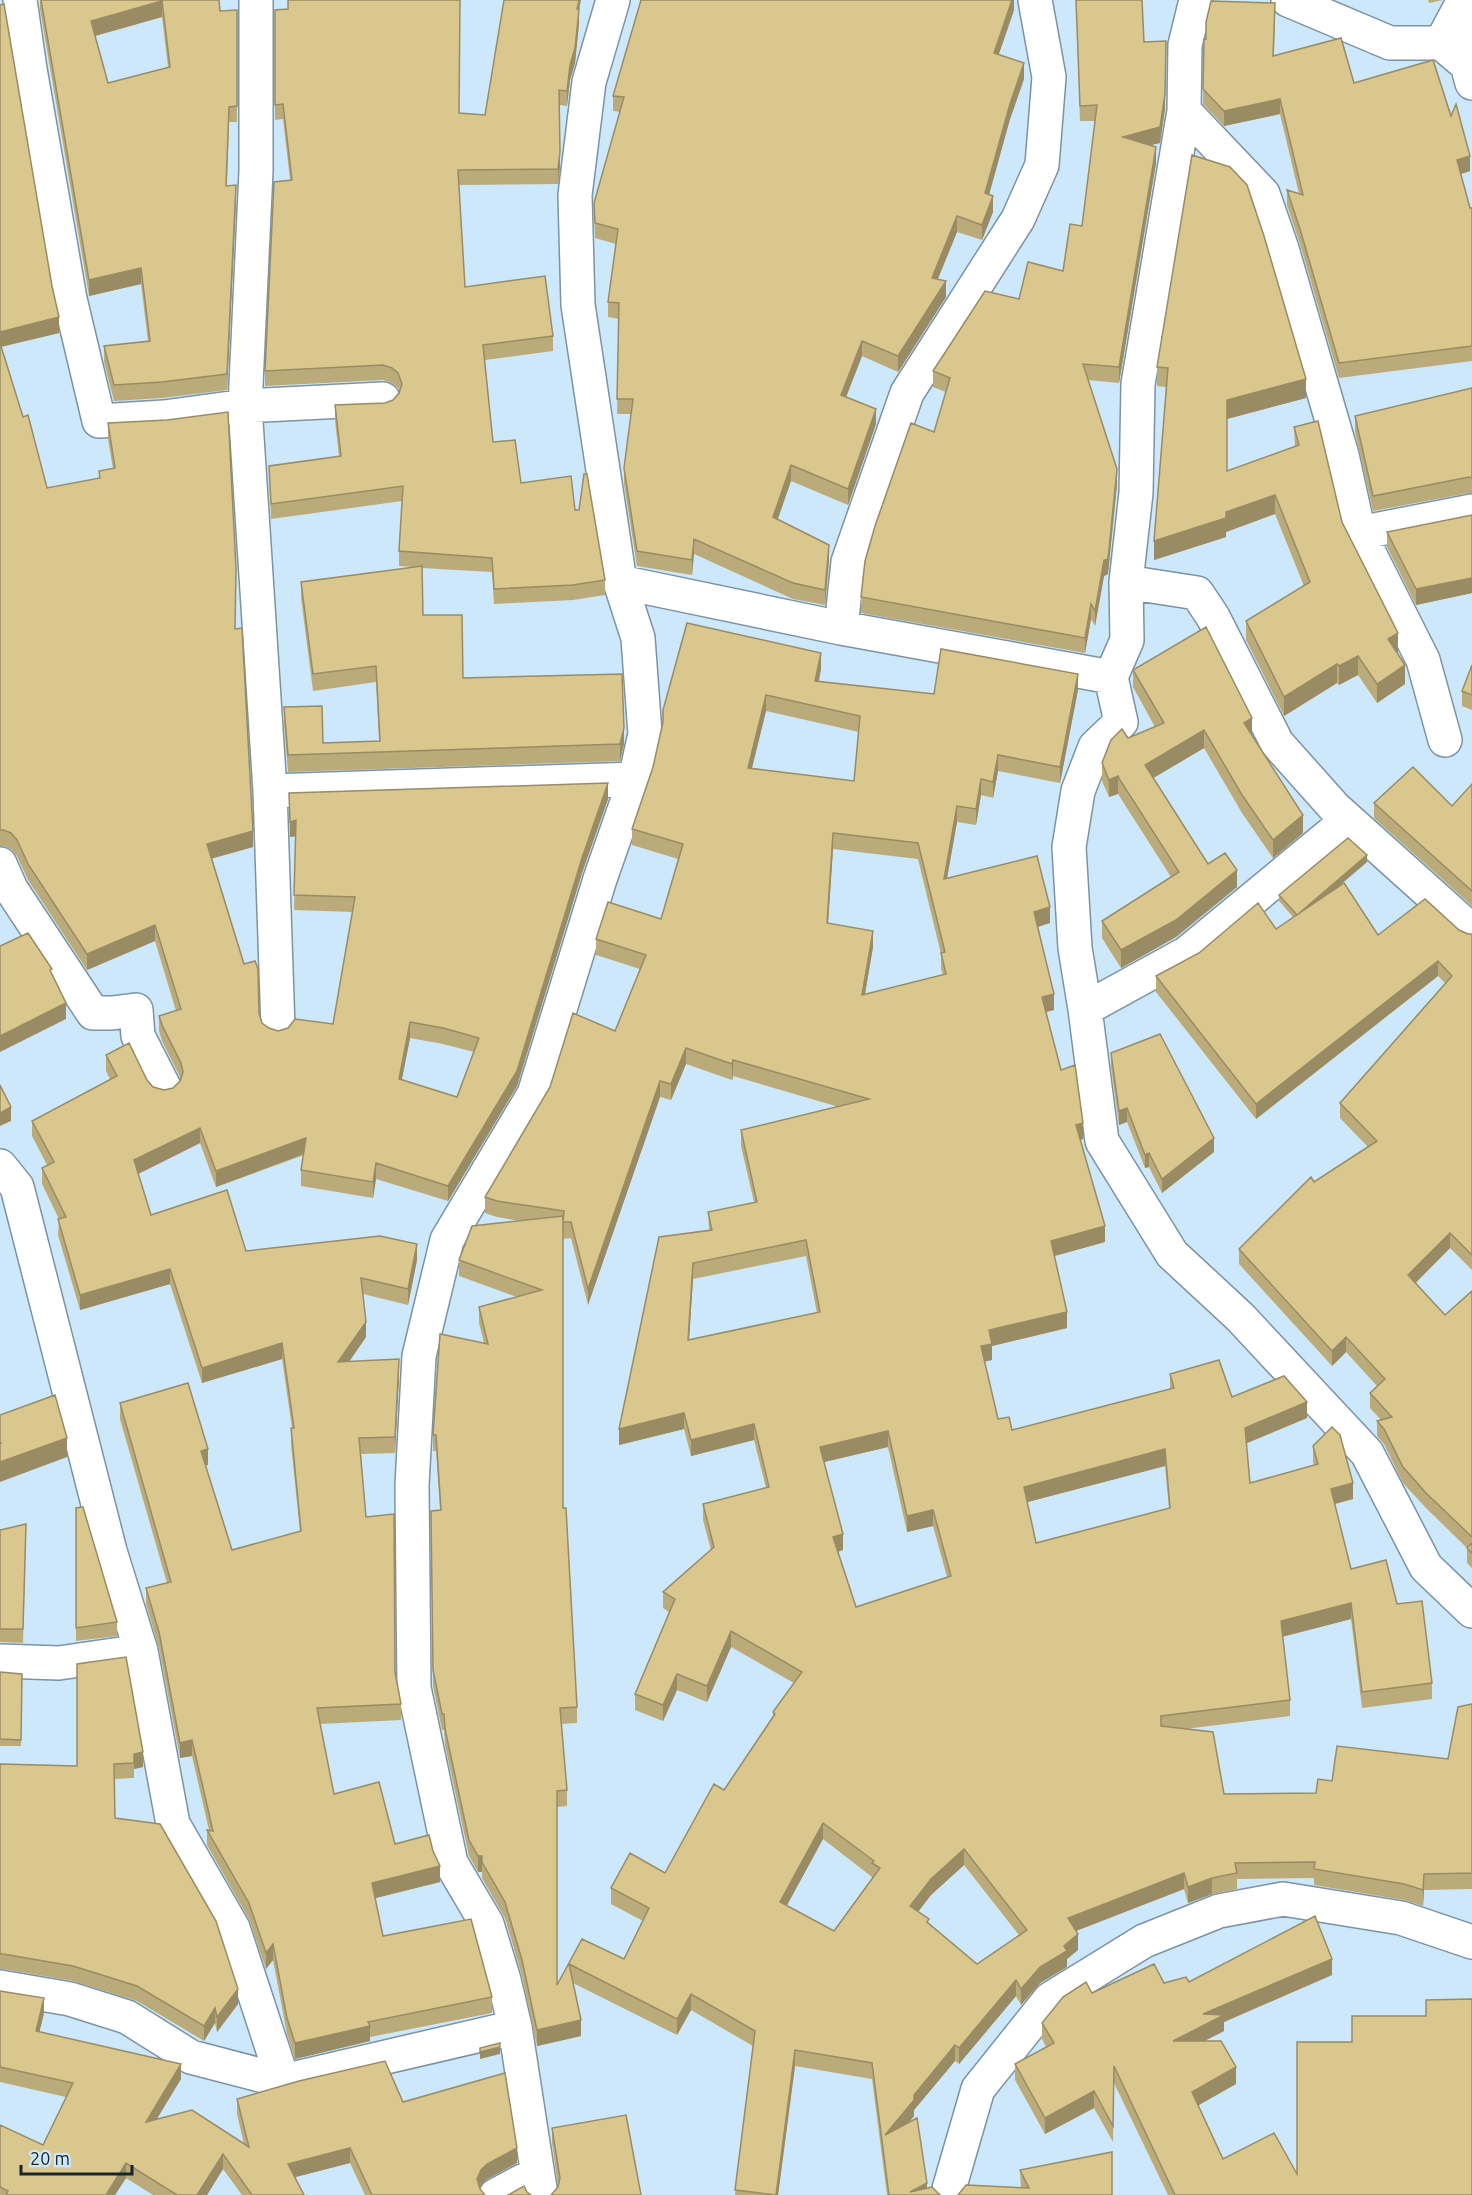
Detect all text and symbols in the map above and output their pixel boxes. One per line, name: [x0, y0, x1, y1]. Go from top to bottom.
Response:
scale bar: [21, 2138, 132, 2176]
text: 20 m: [30, 2148, 70, 2168]

